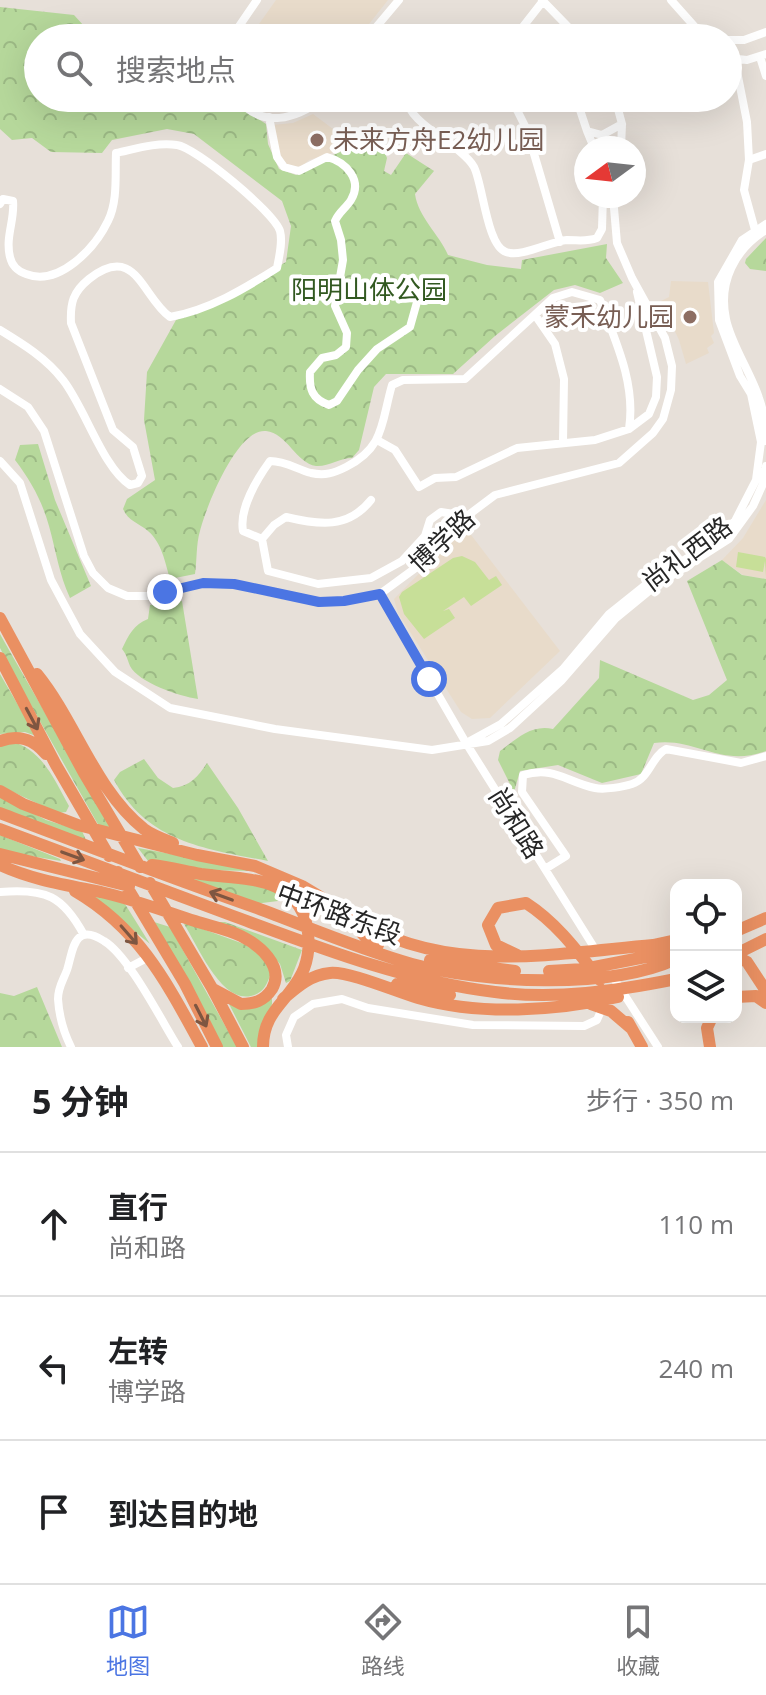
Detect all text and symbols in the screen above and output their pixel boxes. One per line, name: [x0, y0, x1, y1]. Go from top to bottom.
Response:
search box: [24, 24, 742, 112]
icon: search: [52, 46, 96, 90]
text: 搜索地点: [116, 49, 236, 90]
place label: 未来方舟E2幼儿园: [333, 121, 544, 157]
marker: 未来方舟E2幼儿园: [308, 131, 326, 149]
north arrow: [574, 136, 646, 208]
park label: 阳明山体公园: [291, 271, 447, 307]
place label: 蒙禾幼儿园: [544, 298, 674, 334]
marker: 蒙禾幼儿园: [681, 308, 699, 326]
street label: 博学路: [401, 501, 482, 580]
street label: 尚礼西路: [634, 508, 739, 599]
route end: [147, 574, 183, 610]
route start: [411, 661, 447, 697]
one-way arrow: [25, 707, 41, 731]
street label: 尚和路: [481, 780, 553, 865]
one-way arrow: [60, 850, 85, 865]
street label: 中环路东段: [272, 874, 407, 952]
map controls: [670, 879, 742, 1023]
button: locate: [670, 879, 742, 951]
one-way arrow: [210, 888, 234, 902]
one-way arrow: [120, 924, 138, 944]
button: layers: [670, 951, 742, 1023]
one-way arrow: [193, 1003, 209, 1027]
text: 5 分钟: [32, 1078, 128, 1124]
text: 步行 · 350 m: [586, 1082, 734, 1118]
text: 直行: [108, 1186, 168, 1227]
icon: ahead: [32, 1202, 76, 1246]
text: 110 m: [659, 1206, 734, 1242]
text: 尚和路: [108, 1229, 186, 1265]
text: 左转: [108, 1330, 168, 1371]
icon: left: [32, 1346, 76, 1390]
text: 240 m: [659, 1350, 734, 1386]
text: 博学路: [108, 1373, 186, 1409]
icon: arrive: [32, 1490, 76, 1534]
text: 到达目的地: [108, 1493, 258, 1534]
tab: 地图: [106, 1600, 150, 1680]
tab: 路线: [361, 1600, 405, 1680]
tab: 收藏: [616, 1600, 660, 1680]

